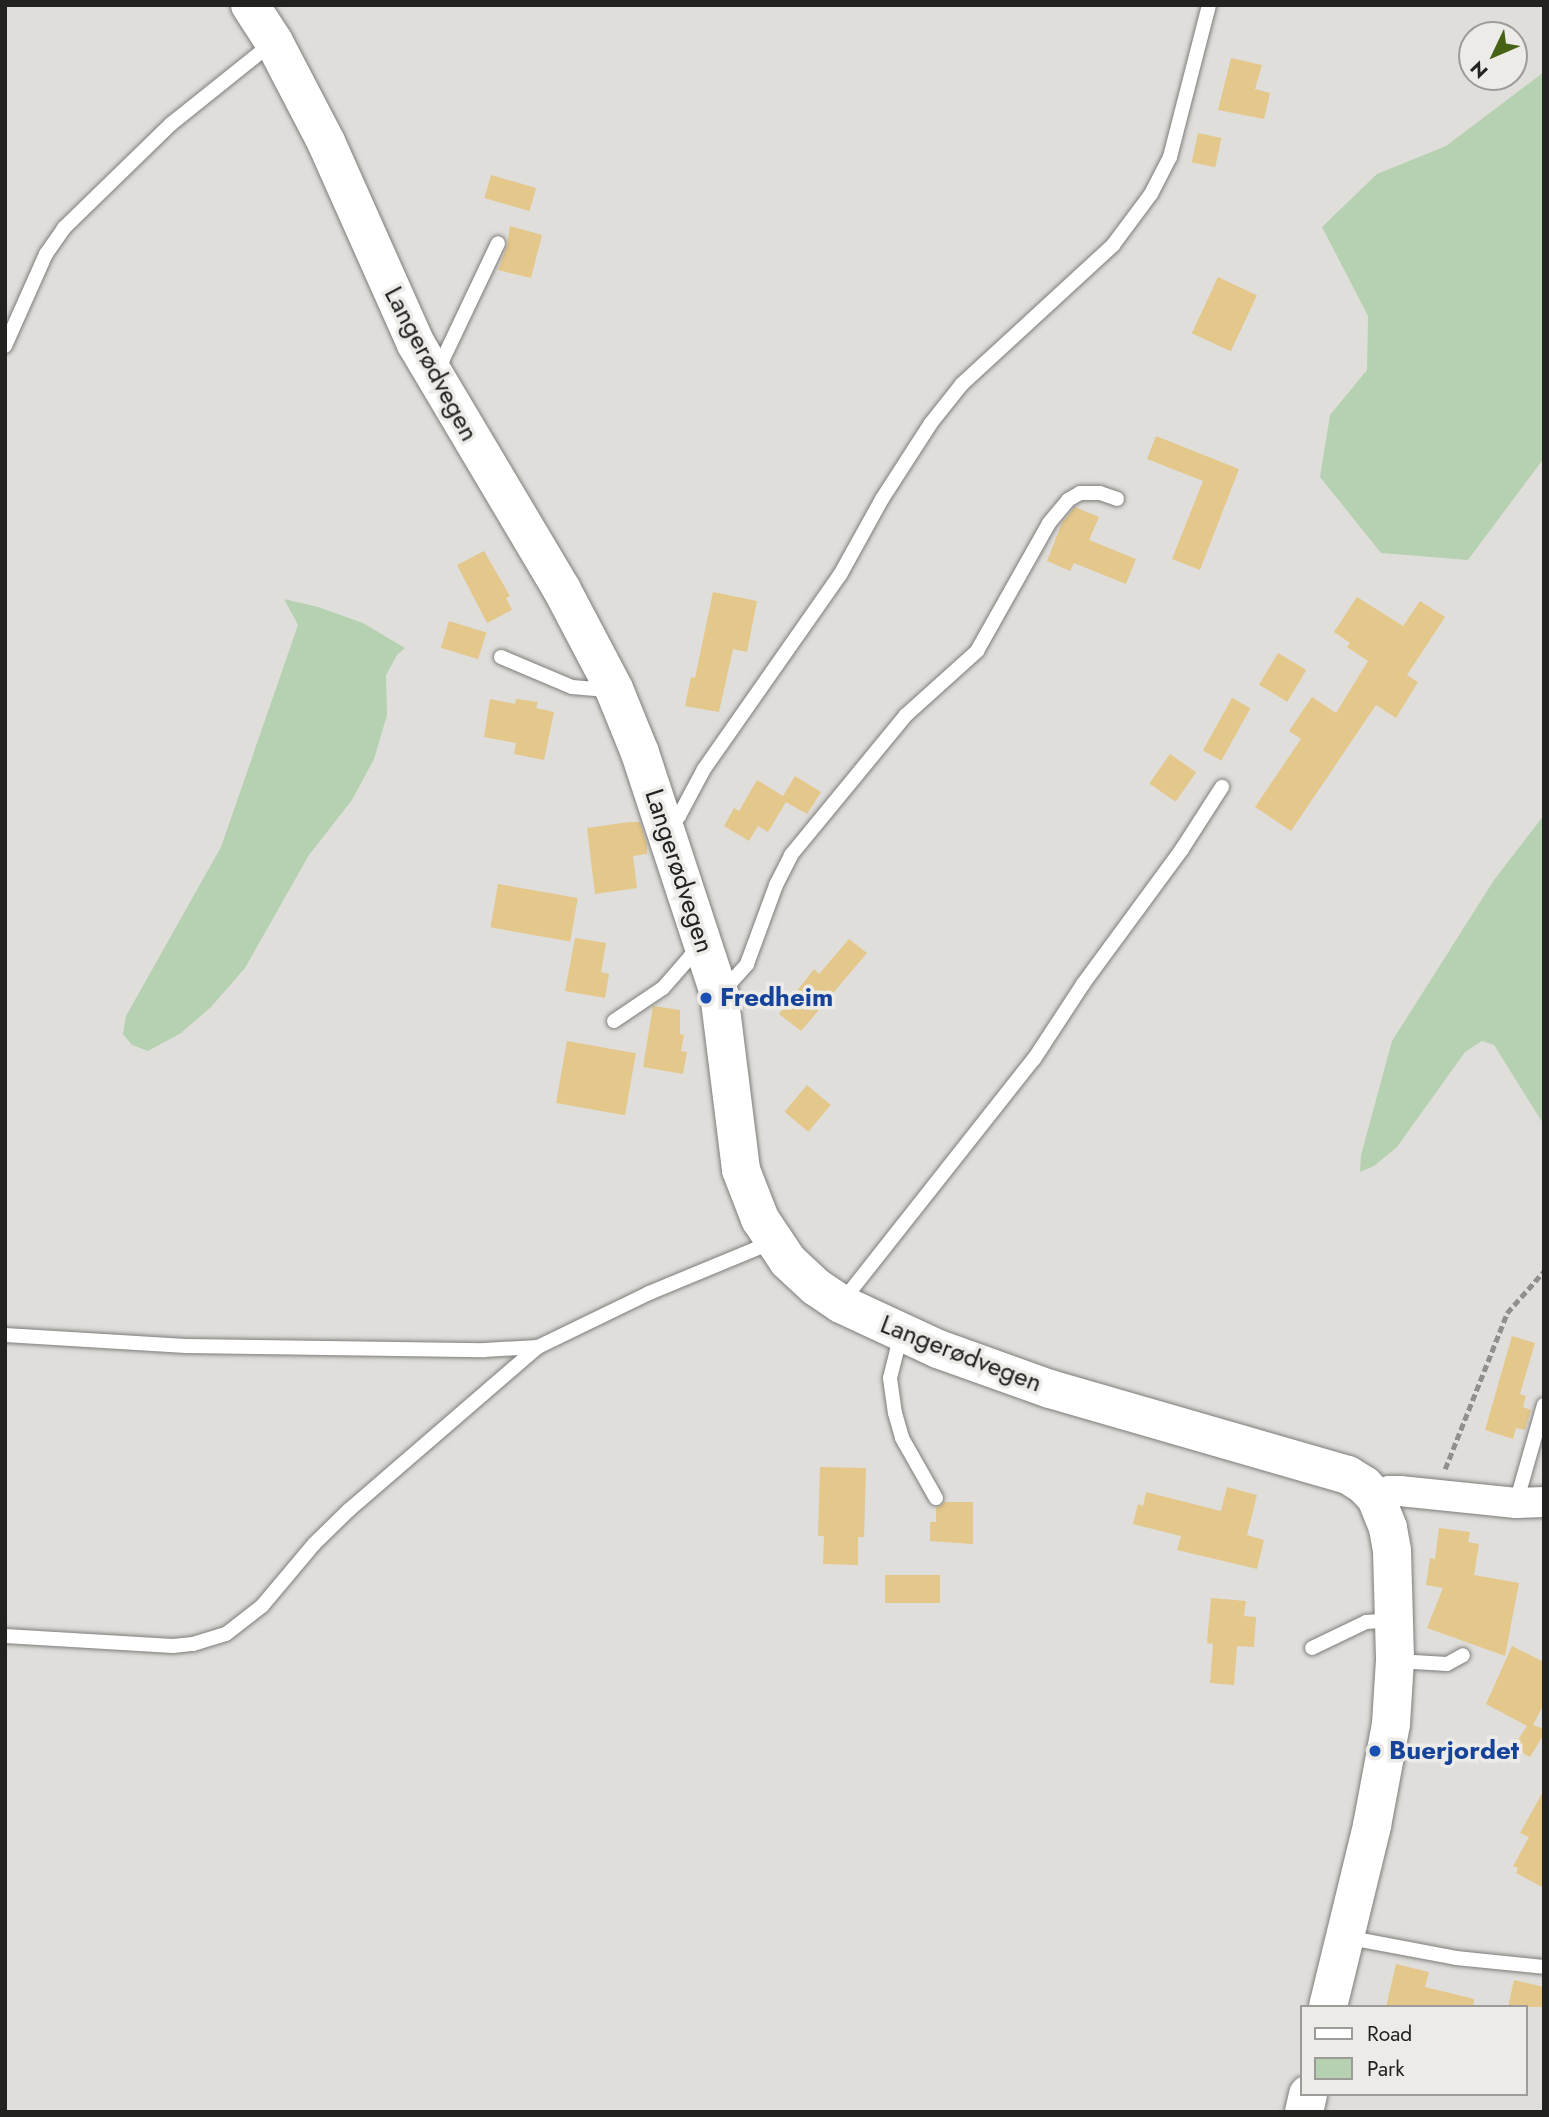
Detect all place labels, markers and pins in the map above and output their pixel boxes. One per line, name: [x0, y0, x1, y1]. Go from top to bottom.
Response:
place label: Fredheim: [720, 982, 833, 1014]
marker: Fredheim: [698, 990, 714, 1006]
place label: Buerjordet: [1389, 1735, 1519, 1767]
marker: Buerjordet: [1367, 1743, 1383, 1759]

